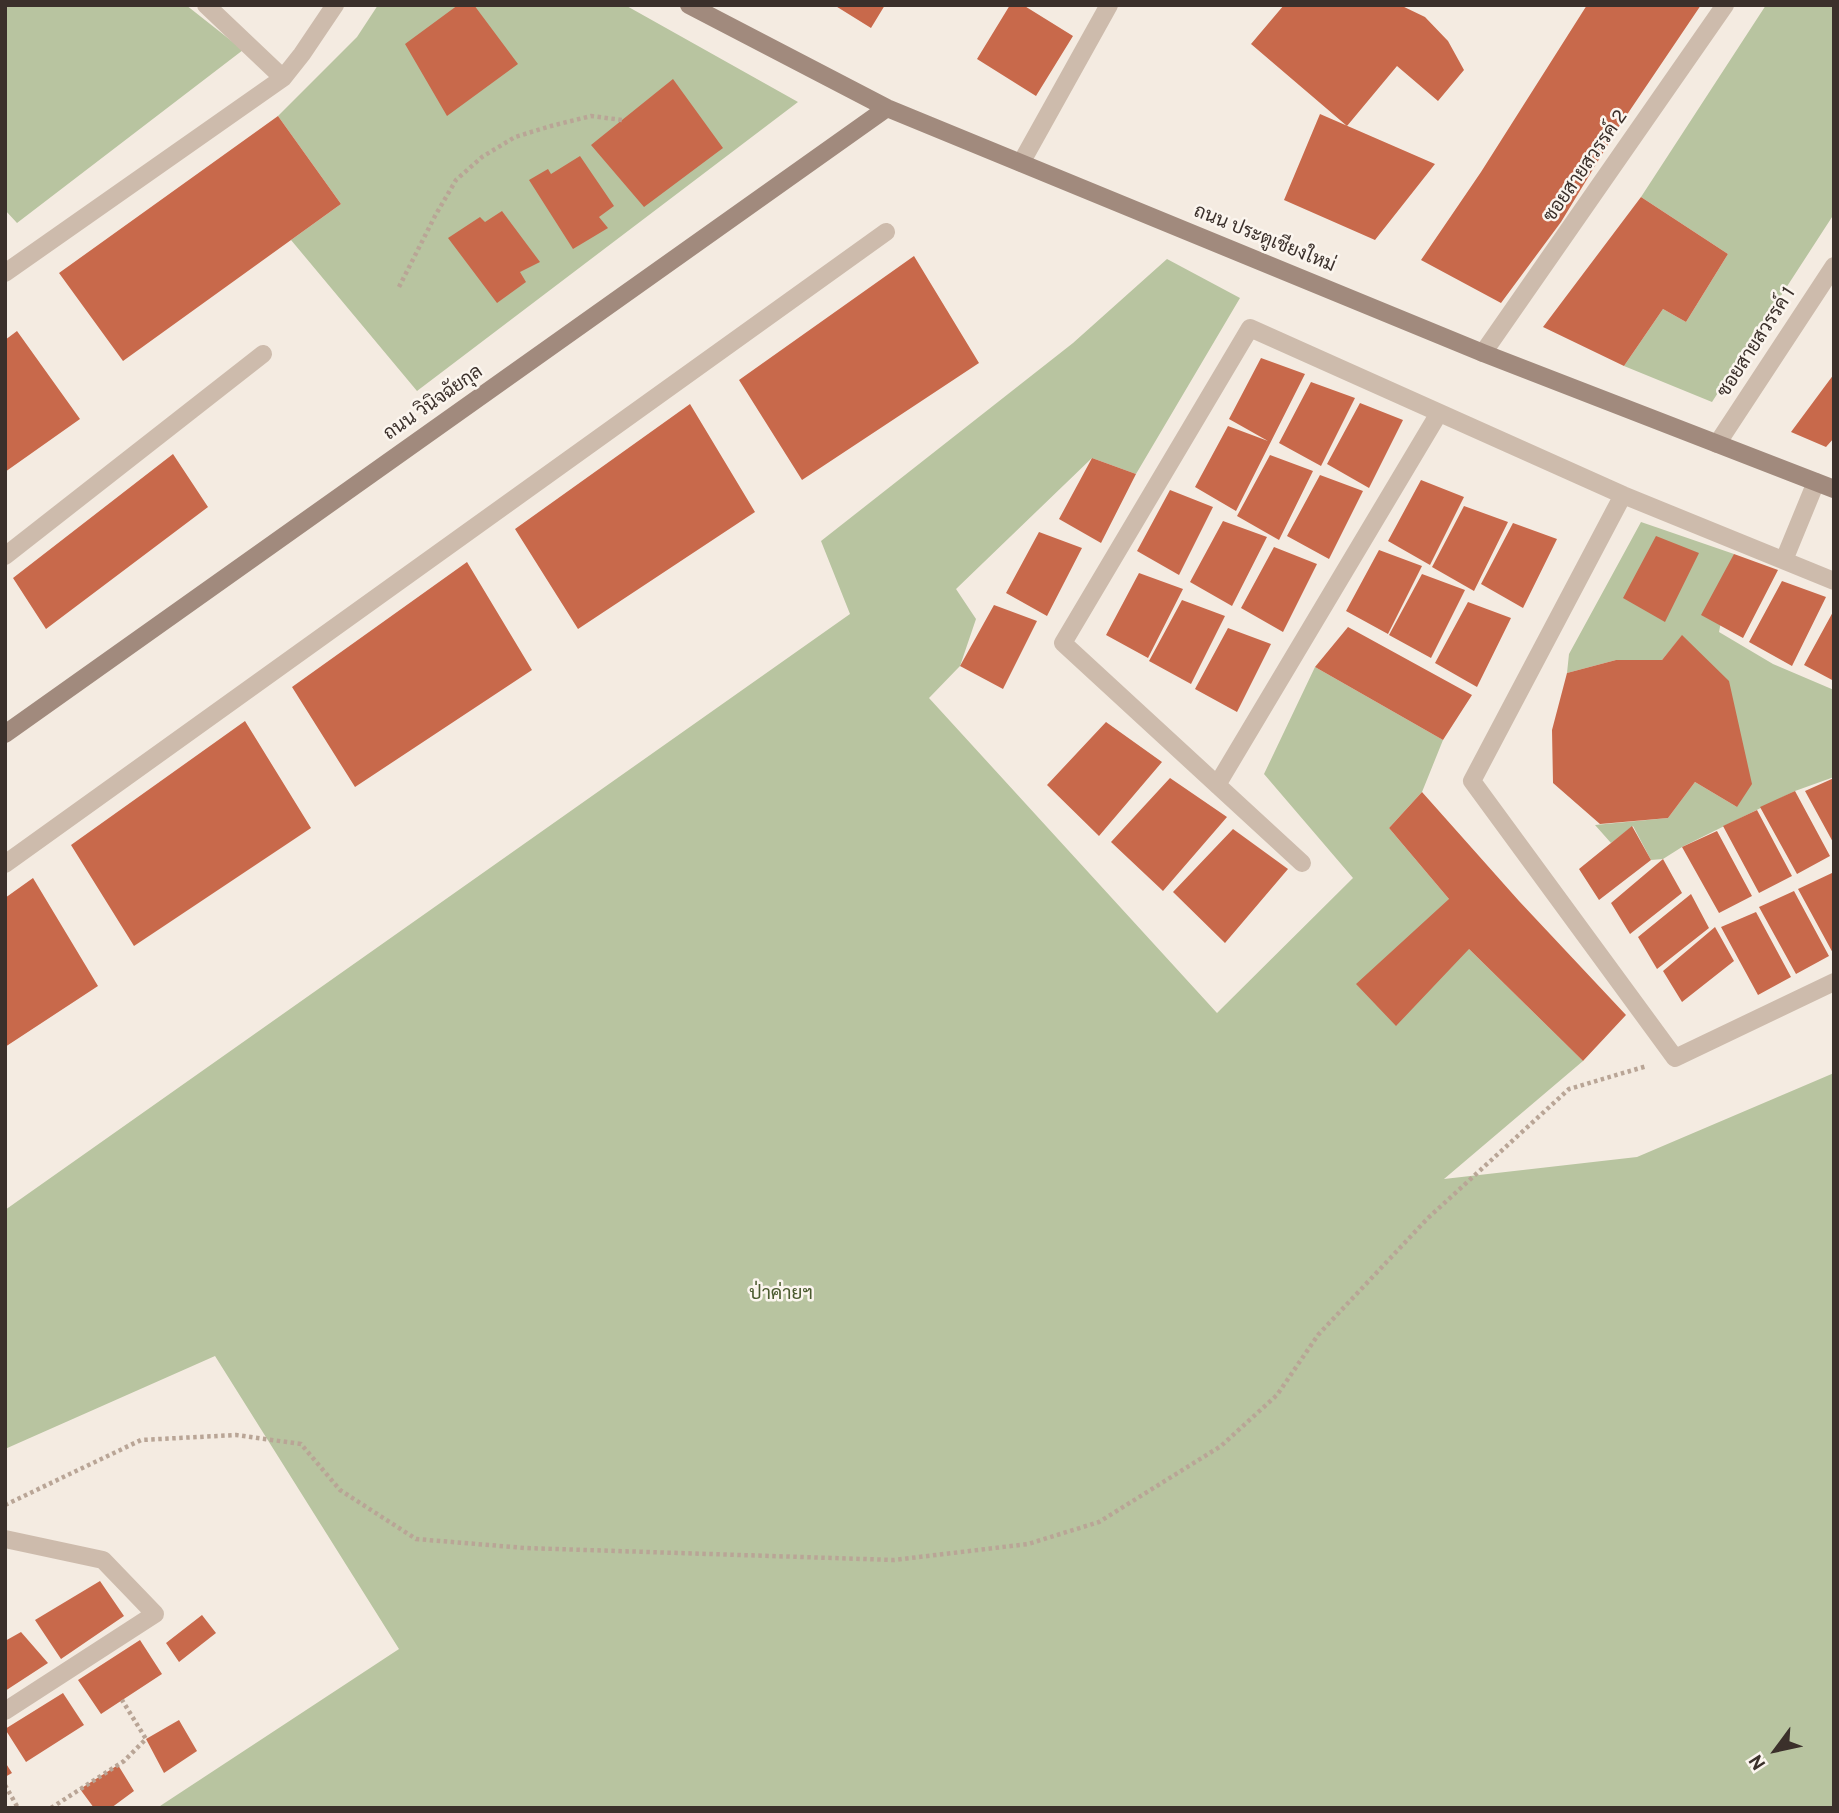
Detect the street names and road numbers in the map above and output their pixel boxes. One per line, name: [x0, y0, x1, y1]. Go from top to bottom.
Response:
street label: ซอยสายสวรรค์ 2: [1540, 107, 1634, 227]
street label: ถนน ประตูเชียงใหม่: [1190, 201, 1338, 279]
street label: ซอยสายสวรรค์ 1: [1714, 284, 1802, 402]
street label: ถนน วินิจฉัยกุล: [380, 361, 488, 447]

